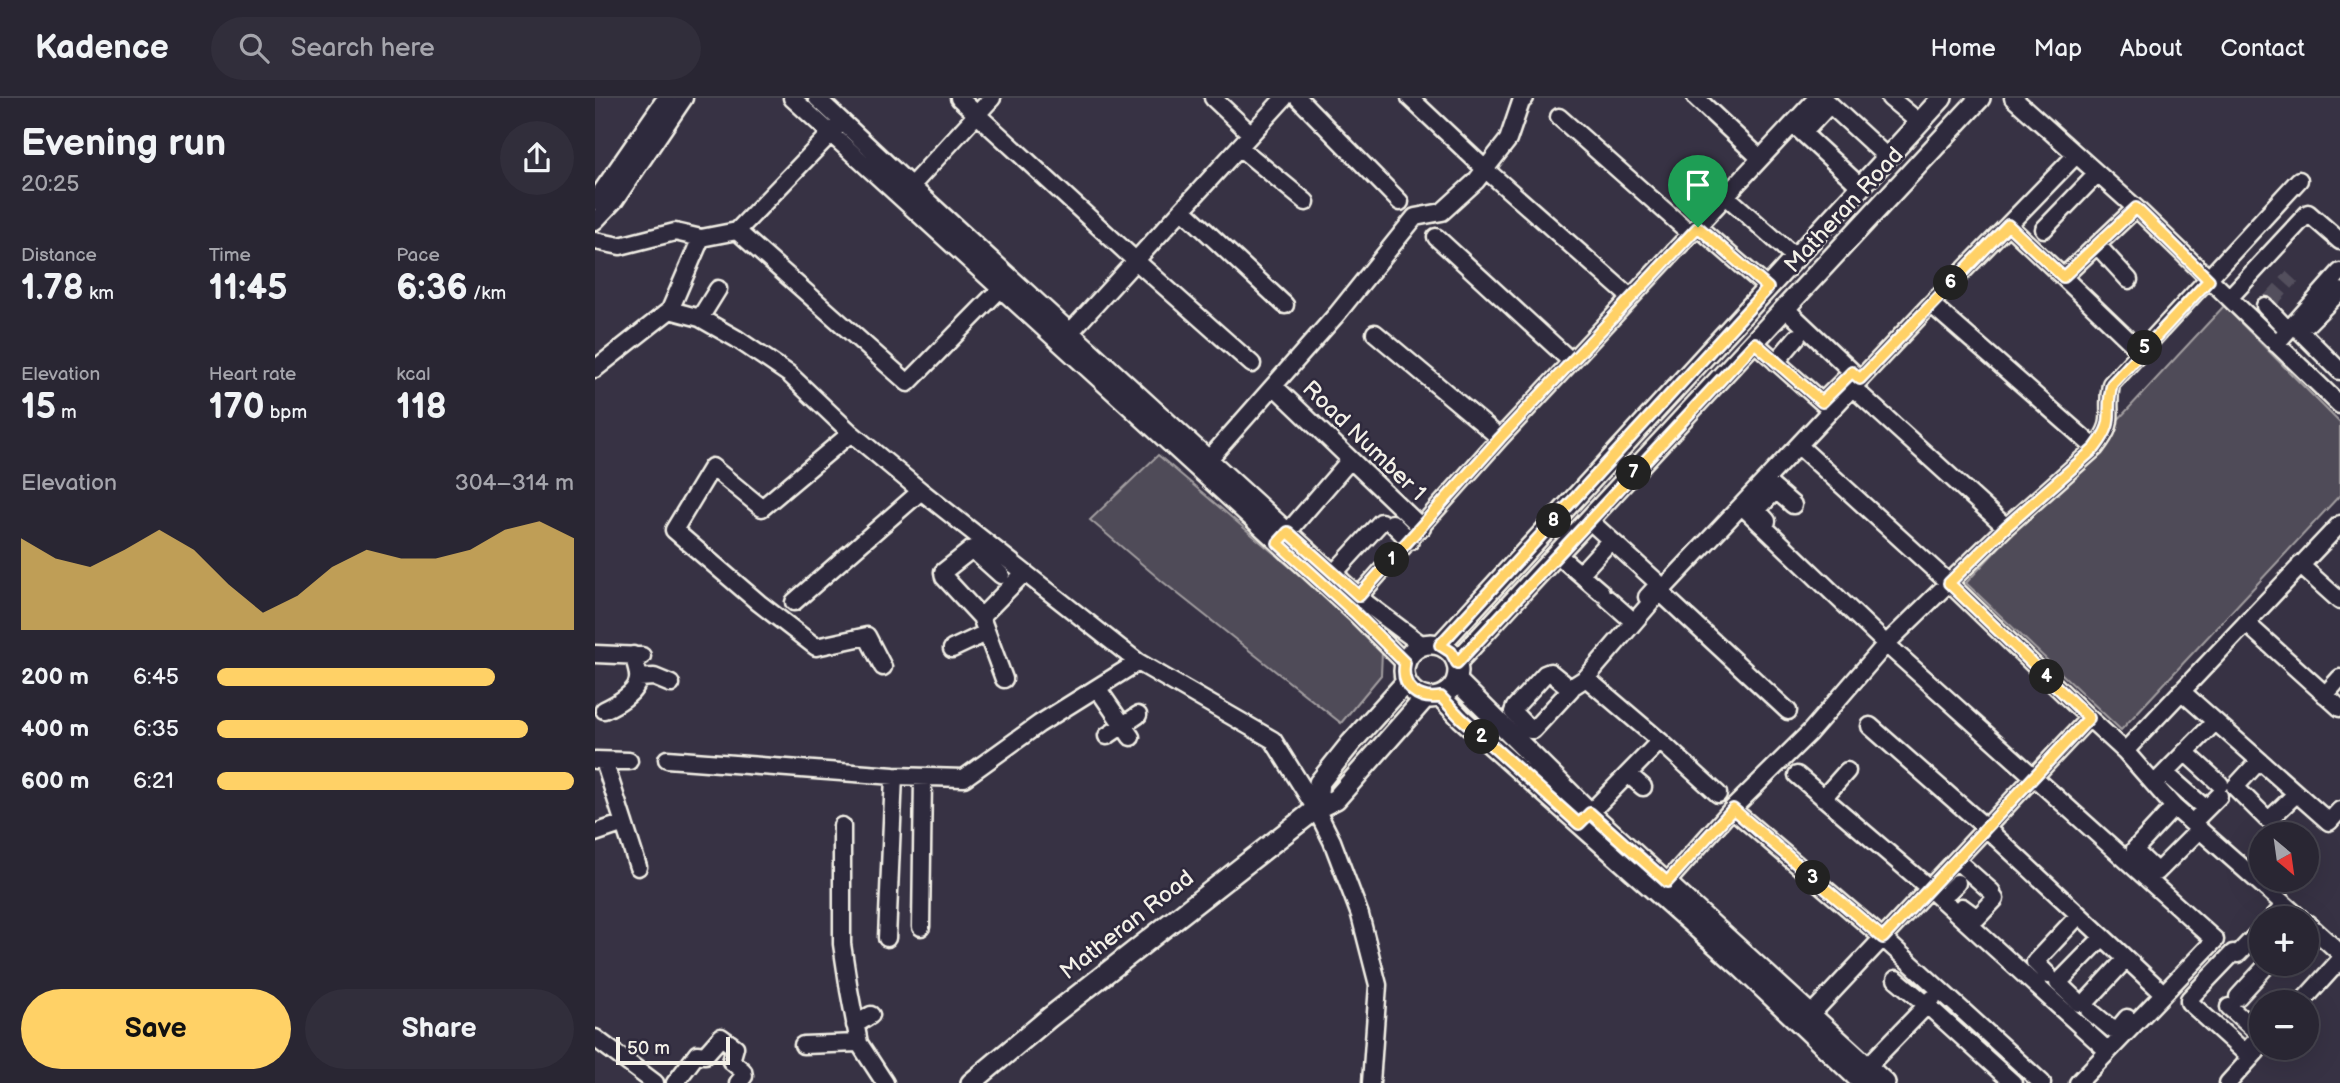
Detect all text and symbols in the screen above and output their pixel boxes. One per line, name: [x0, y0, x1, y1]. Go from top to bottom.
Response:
search box: [211, 17, 701, 80]
text: Kadence: [35, 28, 169, 68]
icon: search: [235, 29, 273, 67]
text: Search here: [291, 33, 435, 64]
text: Home: [1931, 34, 1996, 63]
text: Map: [2034, 34, 2082, 63]
text: About: [2120, 34, 2182, 63]
text: Contact: [2220, 34, 2305, 63]
text: Evening run: [21, 121, 226, 166]
button: share: [500, 121, 574, 195]
street label: Matheran Road: [1779, 141, 1909, 279]
pin: [1668, 155, 1728, 227]
icon: arrive: [1679, 166, 1717, 204]
text: 20:25: [21, 170, 80, 198]
text: Distance: [21, 244, 97, 267]
text: Time: [209, 244, 251, 267]
text: Pace: [396, 244, 440, 267]
pin: 6: [1933, 266, 1969, 300]
text: 1.78: [21, 267, 84, 310]
text: 11:45: [209, 267, 287, 310]
text: 6:36: [396, 267, 468, 310]
text: 6: [1945, 271, 1956, 294]
text: km: [84, 282, 114, 305]
text: /km: [468, 282, 506, 305]
pin: 5: [2127, 330, 2163, 366]
text: 5: [2139, 336, 2150, 359]
text: Elevation: [21, 363, 100, 386]
text: Heart rate: [209, 363, 296, 386]
text: kcal: [396, 363, 430, 386]
street label: Road Number 1: [1296, 375, 1432, 507]
text: 15: [21, 386, 56, 429]
text: 170: [209, 386, 265, 429]
text: 118: [396, 386, 447, 429]
text: m: [56, 401, 77, 424]
text: bpm: [265, 401, 307, 424]
pin: 7: [1616, 456, 1651, 490]
text: 7: [1628, 461, 1639, 484]
text: Elevation: [21, 469, 117, 497]
text: 304–314 m: [455, 469, 574, 497]
pin: 8: [1537, 504, 1571, 538]
text: 8: [1548, 509, 1559, 532]
pin: 1: [1375, 542, 1409, 578]
text: 1: [1388, 548, 1396, 571]
pin: 4: [2029, 660, 2065, 694]
text: 200 m: [21, 663, 89, 691]
text: 6:45: [133, 663, 179, 691]
text: 4: [2041, 665, 2052, 688]
text: 400 m: [21, 715, 89, 743]
text: 6:35: [133, 715, 179, 743]
pin: 2: [1465, 720, 1499, 754]
text: 2: [1476, 725, 1487, 748]
text: 600 m: [21, 767, 89, 795]
text: 6:21: [133, 767, 174, 795]
north arrow: [2249, 822, 2319, 892]
map controls: [2249, 822, 2319, 1060]
pin: 3: [1795, 860, 1831, 896]
street label: Matheran Road: [1055, 864, 1199, 986]
text: 3: [1807, 866, 1818, 889]
button: +: [2249, 906, 2319, 976]
button: Save: [21, 989, 291, 1069]
button: Share: [305, 989, 574, 1069]
button: −: [2249, 990, 2319, 1060]
scale bar: [616, 1034, 730, 1066]
text: 50 m: [627, 1037, 670, 1060]

